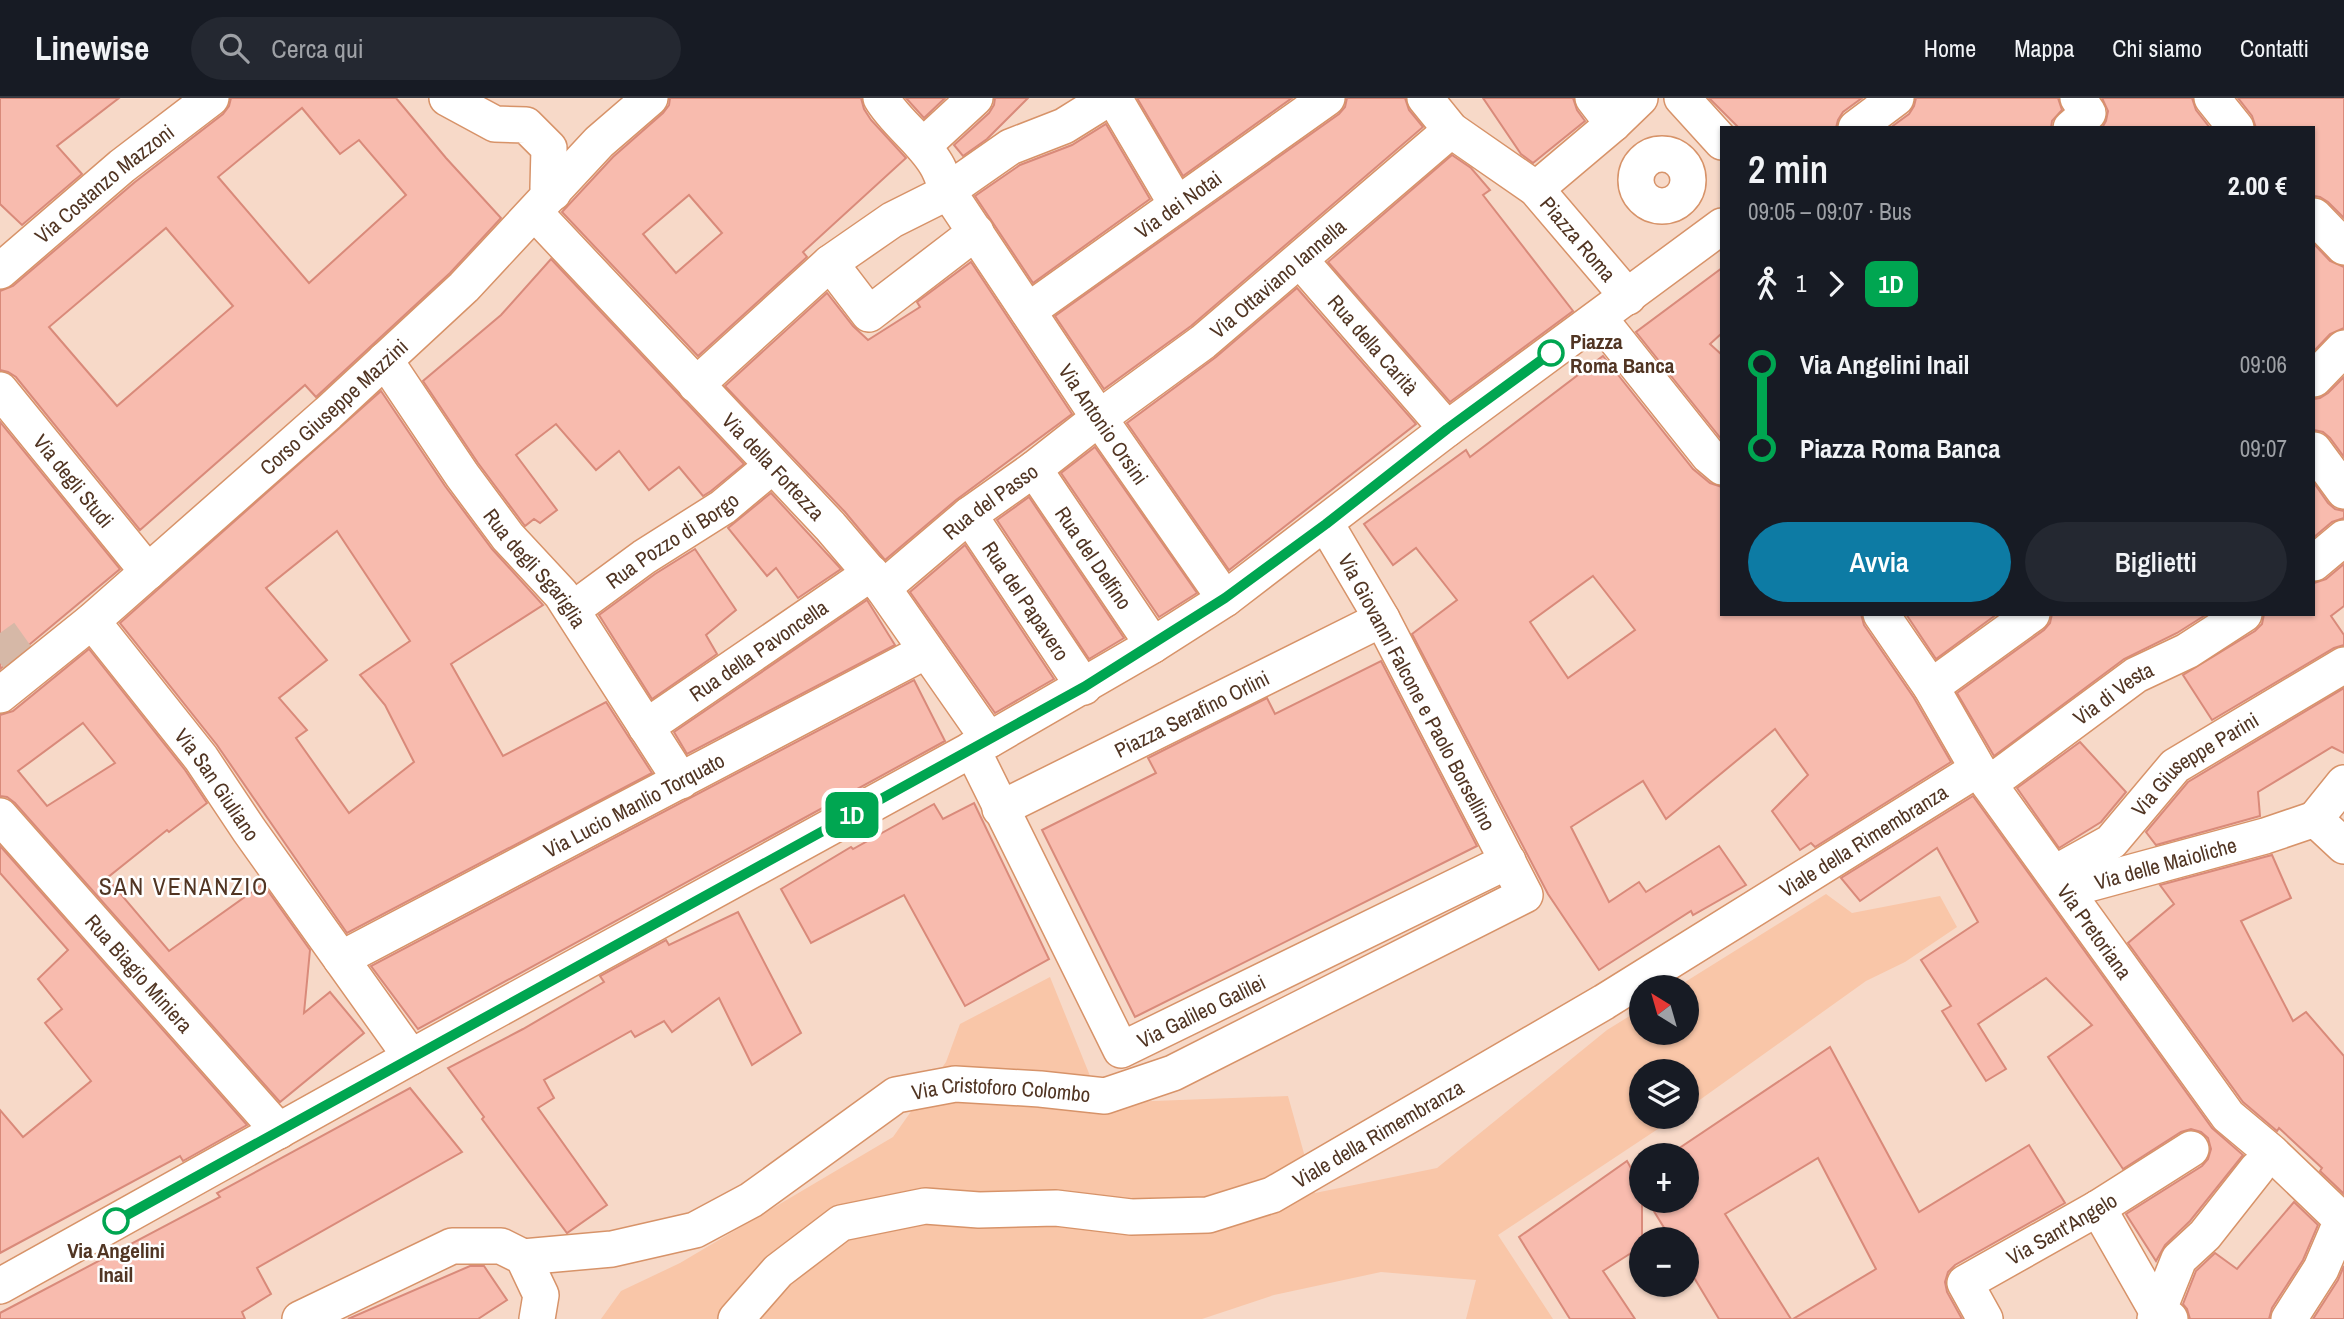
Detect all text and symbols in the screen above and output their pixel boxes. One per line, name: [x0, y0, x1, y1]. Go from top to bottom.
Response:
search box: [191, 17, 681, 80]
text: Linewise: [35, 26, 149, 70]
icon: search: [215, 29, 253, 67]
text: Cerca qui: [271, 31, 364, 66]
text: Home: [1924, 32, 1976, 64]
text: Mappa: [2014, 32, 2074, 64]
text: Chi siamo: [2112, 32, 2202, 64]
text: Contatti: [2240, 32, 2309, 64]
street label: Via Costanzo Mazzoni: [28, 117, 180, 250]
text: 2 min: [1748, 144, 1828, 195]
street label: Via dei Notai: [1129, 163, 1227, 245]
text: 2.00 €: [2228, 168, 2287, 203]
street label: Piazza Roma: [1534, 190, 1623, 288]
text: 09:05 – 09:07 · Bus: [1748, 196, 1912, 227]
street label: Via Ottaviano Iannella: [1203, 212, 1352, 345]
icon: walk: [1748, 265, 1786, 303]
icon: forward: [1817, 265, 1855, 303]
text: 1: [1796, 268, 1807, 299]
text: 1D: [1879, 268, 1904, 300]
street label: Rua della Carità: [1322, 288, 1426, 401]
place label: Piazza Roma Banca: [1570, 327, 1675, 380]
street label: Corso Giuseppe Mazzini: [253, 332, 414, 481]
marker: Piazza Roma Banca: [1538, 340, 1564, 366]
text: Via Angelini Inail: [1800, 347, 1970, 382]
text: 09:06: [2240, 349, 2287, 380]
street label: Via Antonio Orsini: [1052, 358, 1155, 490]
street label: Via della Fortezza: [716, 406, 832, 527]
street label: Via degli Studi: [27, 428, 121, 534]
text: Piazza Roma Banca: [1800, 431, 2000, 466]
text: 09:07: [2240, 433, 2287, 464]
street label: Rua del Passo: [936, 456, 1044, 546]
street label: Rua Pozzo di Borgo: [600, 485, 745, 595]
street label: Rua del Delfino: [1049, 500, 1139, 615]
street label: Rua degli Sgariglia: [477, 502, 594, 634]
button: Avvia: [1748, 522, 2011, 602]
button: Biglietti: [2025, 522, 2287, 602]
street label: Rua del Papavero: [976, 535, 1077, 666]
street label: Via Giovanni Falcone e Paolo Borsellino: [1331, 548, 1503, 836]
street label: Rua della Pavoncella: [683, 592, 834, 708]
street label: Via di Vesta: [2067, 654, 2158, 732]
street label: Piazza Serafino Orlini: [1109, 663, 1274, 764]
street label: Via Giuseppe Parini: [2124, 705, 2264, 822]
street label: Via San Giuliano: [168, 722, 267, 846]
street label: Via Lucio Manlio Torquato: [538, 745, 729, 864]
street label: Viale della Rimembranza: [1774, 777, 1953, 904]
line badge: 1D: [820, 792, 884, 838]
text: 1D: [839, 799, 865, 831]
street label: Via delle Maioliche: [2091, 830, 2240, 896]
district label: SAN VENANZIO: [99, 870, 269, 902]
street label: Via Pretoriana: [2051, 878, 2139, 985]
street label: Rua Biagio Miniera: [79, 908, 200, 1039]
street label: Via Galileo Galilei: [1132, 967, 1270, 1055]
north arrow: [1629, 975, 1699, 1045]
map controls: [1629, 975, 1699, 1297]
button: layers: [1629, 1059, 1699, 1129]
street label: Via Cristoforo Colombo: [909, 1069, 1092, 1109]
street label: Viale della Rimembranza: [1287, 1072, 1469, 1194]
button: +: [1629, 1143, 1699, 1213]
street label: Via Sant'Angelo: [2001, 1185, 2122, 1271]
marker: Via Angelini Inail: [103, 1208, 129, 1234]
button: −: [1629, 1227, 1699, 1297]
place label: Via Angelini Inail: [67, 1236, 165, 1289]

